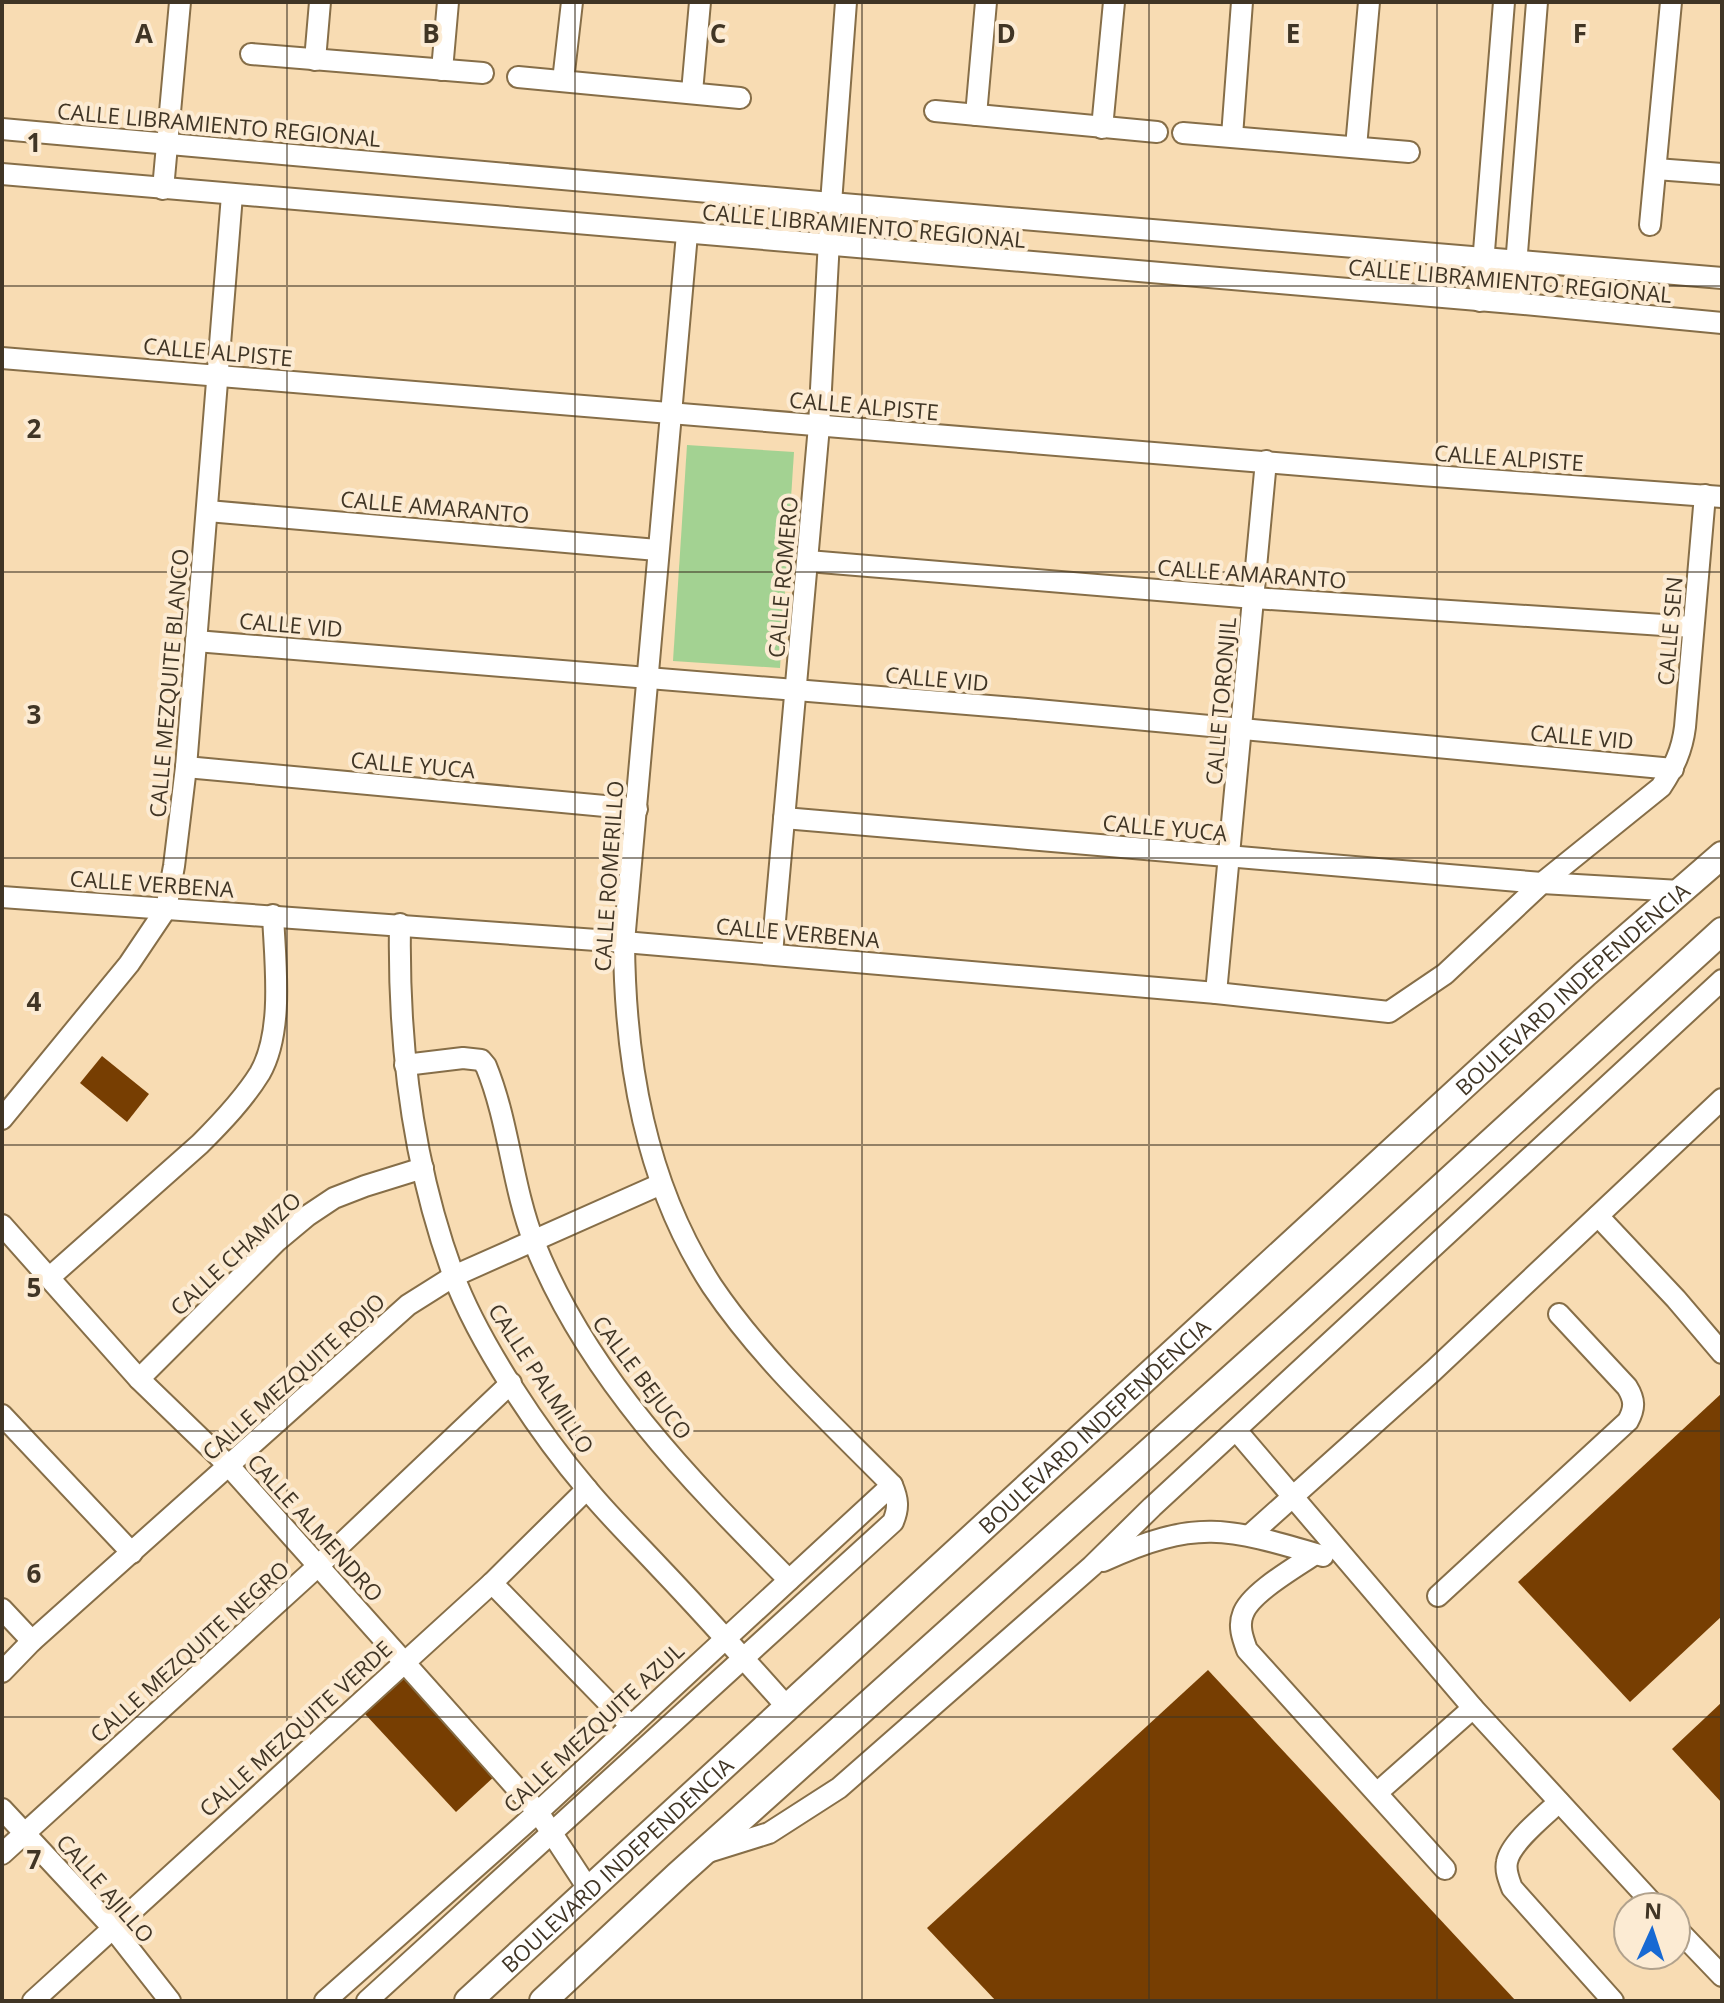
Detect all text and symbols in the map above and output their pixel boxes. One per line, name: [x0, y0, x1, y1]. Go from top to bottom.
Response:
text: A: [135, 15, 153, 51]
text: B: [422, 15, 440, 51]
text: C: [710, 15, 726, 51]
text: D: [996, 15, 1016, 51]
text: E: [1286, 15, 1300, 51]
text: F: [1573, 15, 1587, 51]
street label: CALLE LIBRAMIENTO REGIONAL: [56, 95, 382, 153]
text: 1: [27, 124, 41, 160]
street label: CALLE LIBRAMIENTO REGIONAL: [701, 196, 1027, 254]
street label: CALLE LIBRAMIENTO REGIONAL: [1347, 251, 1673, 309]
street label: CALLE ALPISTE: [142, 330, 294, 372]
street label: CALLE ALPISTE: [788, 384, 940, 426]
text: 2: [27, 410, 42, 446]
street label: CALLE ALPISTE: [1433, 437, 1585, 477]
street label: CALLE AMARANTO: [339, 483, 531, 529]
street label: CALLE ROMERO: [760, 495, 804, 659]
street label: CALLE MEZQUITE BLANCO: [141, 547, 195, 819]
street label: CALLE AMARANTO: [1156, 551, 1348, 595]
street label: CALLE SEN: [1649, 575, 1689, 687]
street label: CALLE VID: [238, 605, 344, 643]
street label: CALLE TORONJIL: [1198, 616, 1242, 786]
street label: CALLE VID: [884, 659, 990, 697]
text: 3: [27, 696, 41, 732]
street label: CALLE VID: [1529, 717, 1635, 755]
street label: CALLE YUCA: [350, 744, 477, 784]
street label: CALLE ROMERILLO: [586, 780, 630, 972]
street label: CALLE YUCA: [1102, 807, 1229, 847]
street label: CALLE VERBENA: [69, 862, 235, 904]
street label: BOULEVARD INDEPENDENCIA: [1448, 875, 1695, 1101]
street label: CALLE VERBENA: [715, 910, 881, 954]
text: 4: [27, 983, 42, 1019]
street label: CALLE CHAMIZO: [163, 1185, 307, 1321]
text: 5: [27, 1269, 41, 1305]
street label: CALLE MEZQUITE ROJO: [195, 1286, 391, 1466]
street label: CALLE PALMILLO: [482, 1297, 602, 1459]
street label: CALLE BEJUCO: [586, 1309, 700, 1445]
street label: BOULEVARD INDEPENDENCIA: [971, 1311, 1216, 1540]
street label: CALLE ALMENDRO: [242, 1447, 390, 1607]
street label: CALLE MEZQUITE NEGRO: [83, 1553, 295, 1749]
text: 6: [27, 1555, 42, 1591]
street label: CALLE MEZQUITE VERDE: [192, 1633, 398, 1823]
street label: CALLE MEZQUITE AZUL: [496, 1635, 690, 1819]
street label: BOULEVARD INDEPENDENCIA: [494, 1750, 739, 1979]
street label: CALLE AJILLO: [50, 1827, 162, 1949]
text: 7: [27, 1841, 42, 1877]
north arrow: [1612, 1891, 1692, 1971]
text: N: [1643, 1895, 1663, 1925]

